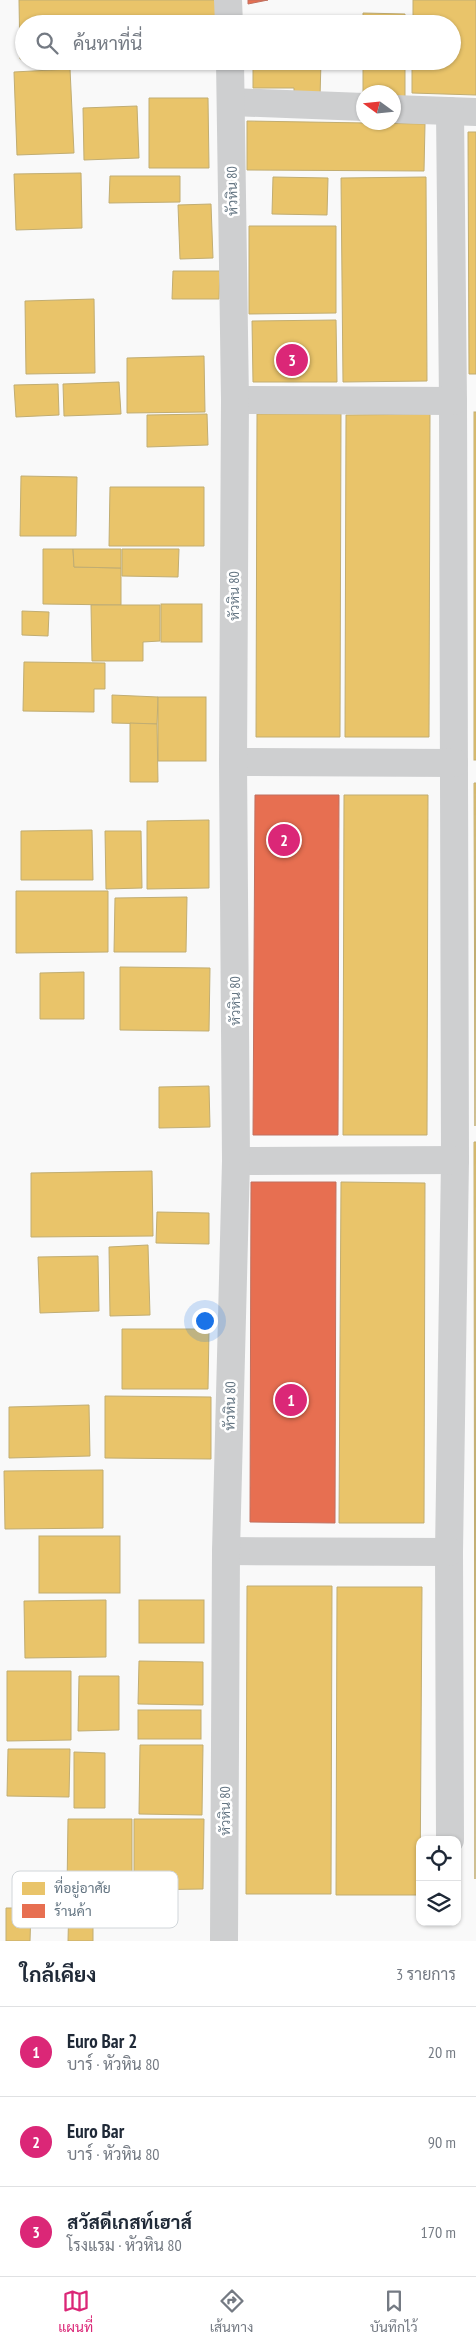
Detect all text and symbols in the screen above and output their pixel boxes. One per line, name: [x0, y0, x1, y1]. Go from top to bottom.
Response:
search box: [15, 15, 461, 70]
icon: search: [33, 29, 61, 57]
text: ค้นหาที่นี่: [73, 31, 142, 55]
north arrow: [356, 85, 401, 130]
street label: หัวหิน 80: [223, 166, 241, 216]
pin: 3: [276, 341, 308, 379]
street label: หัวหิน 80: [225, 571, 243, 621]
pin: 2: [268, 821, 300, 859]
street label: หัวหิน 80: [226, 976, 244, 1026]
your location: [192, 1308, 218, 1334]
street label: หัวหิน 80: [221, 1381, 239, 1431]
pin: 1: [275, 1381, 307, 1419]
street label: หัวหิน 80: [216, 1786, 234, 1836]
map controls: [416, 1836, 461, 1926]
button: locate: [416, 1836, 461, 1881]
legend: [12, 1871, 178, 1928]
text: ที่อยู่อาศัย: [54, 1876, 111, 1898]
button: layers: [416, 1881, 461, 1926]
text: ร้านค้า: [54, 1902, 92, 1920]
text: ใกล้เคียง: [20, 1961, 96, 1988]
text: 3 รายการ: [396, 1964, 456, 1984]
text: Euro Bar 2: [67, 2029, 137, 2053]
text: 1: [32, 2042, 40, 2062]
text: 20 m: [428, 2042, 456, 2062]
text: บาร์ · หัวหิน 80: [67, 2054, 160, 2074]
text: Euro Bar: [67, 2119, 124, 2143]
text: 2: [32, 2132, 40, 2152]
text: 90 m: [428, 2132, 456, 2152]
text: บาร์ · หัวหิน 80: [67, 2144, 160, 2164]
text: สวัสดีเกสท์เฮาส์: [67, 2210, 192, 2234]
text: 3: [32, 2222, 40, 2242]
text: 170 m: [421, 2222, 456, 2242]
text: โรงแรม · หัวหิน 80: [67, 2235, 182, 2255]
tab: แผนที่: [58, 2287, 93, 2336]
tab: เส้นทาง: [210, 2287, 253, 2336]
tab: บันทึกไว้: [370, 2287, 418, 2336]

